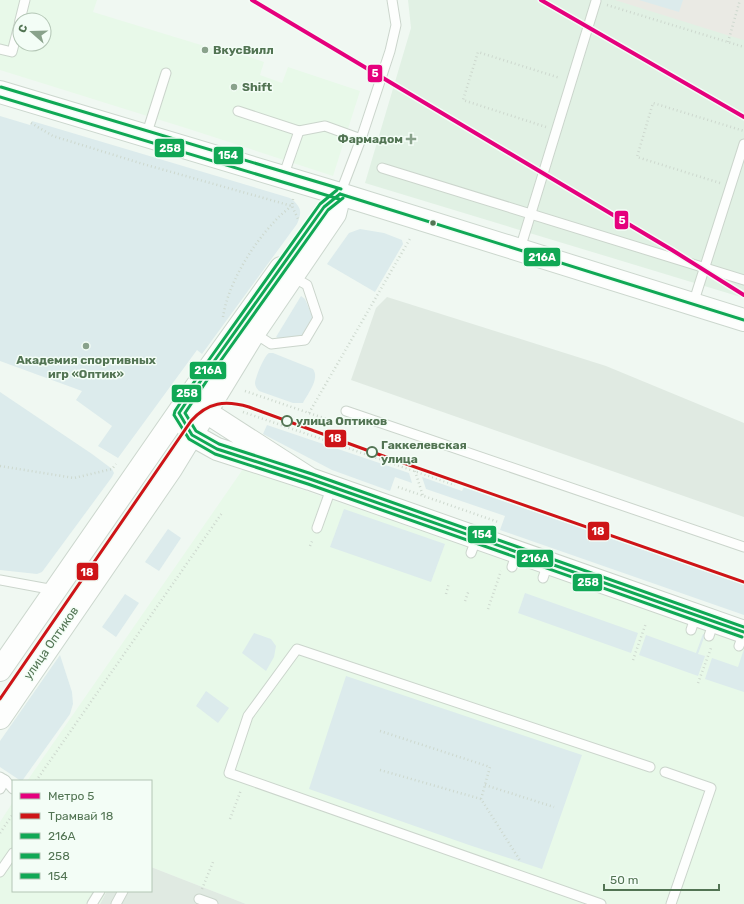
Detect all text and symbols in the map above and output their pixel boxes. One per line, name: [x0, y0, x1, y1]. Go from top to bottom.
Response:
north arrow: [12, 12, 52, 52]
text: С: [16, 23, 31, 35]
place label: ВкусВилл: [213, 43, 274, 57]
marker: ВкусВилл: [200, 45, 210, 55]
line badge: 5: [367, 64, 383, 83]
text: 5: [371, 67, 379, 80]
place label: Shift: [242, 80, 273, 94]
marker: Shift: [229, 82, 239, 92]
place label: Фармадом: [338, 132, 403, 146]
marker: Фармадом: [406, 134, 416, 144]
line badge: 258: [154, 138, 185, 158]
text: 258: [159, 142, 181, 155]
line badge: 154: [213, 146, 244, 165]
text: 154: [218, 149, 239, 162]
line badge: 5: [614, 210, 629, 230]
text: 5: [618, 214, 626, 227]
unlabelled marker: [428, 218, 438, 228]
line badge: 216А: [523, 247, 561, 267]
text: 216А: [528, 251, 556, 264]
marker: Академия спортивных игр «Оптик»: [81, 341, 91, 351]
place label: Академия спортивных игр «Оптик»: [16, 353, 156, 381]
line badge: 216А: [189, 361, 227, 380]
text: 216А: [194, 364, 222, 377]
line badge: 258: [171, 384, 202, 403]
text: 258: [176, 387, 198, 400]
place label: улица Оптиков: [296, 414, 387, 428]
marker: улица Оптиков: [281, 415, 293, 427]
line badge: 18: [324, 429, 347, 448]
text: 18: [329, 432, 341, 445]
place label: Гаккелевская улица: [381, 438, 467, 466]
marker: Гаккелевская улица: [366, 446, 378, 458]
line badge: 18: [587, 521, 610, 541]
line badge: 154: [467, 525, 497, 544]
text: 18: [592, 525, 604, 538]
text: 154: [472, 528, 493, 541]
line badge: 216А: [516, 549, 554, 568]
text: 216А: [521, 552, 549, 565]
line badge: 18: [76, 562, 99, 581]
text: 18: [81, 566, 93, 579]
line badge: 258: [572, 573, 603, 592]
text: 258: [577, 576, 599, 589]
street label: улица Оптиков: [21, 604, 82, 682]
legend: [12, 780, 152, 892]
text: Метро 5: [48, 789, 95, 803]
text: Трамвай 18: [48, 809, 113, 823]
text: 216А: [48, 829, 75, 843]
text: 258: [48, 849, 70, 863]
scale bar: [604, 866, 719, 892]
text: 154: [48, 869, 68, 883]
text: 50 m: [610, 873, 638, 887]

